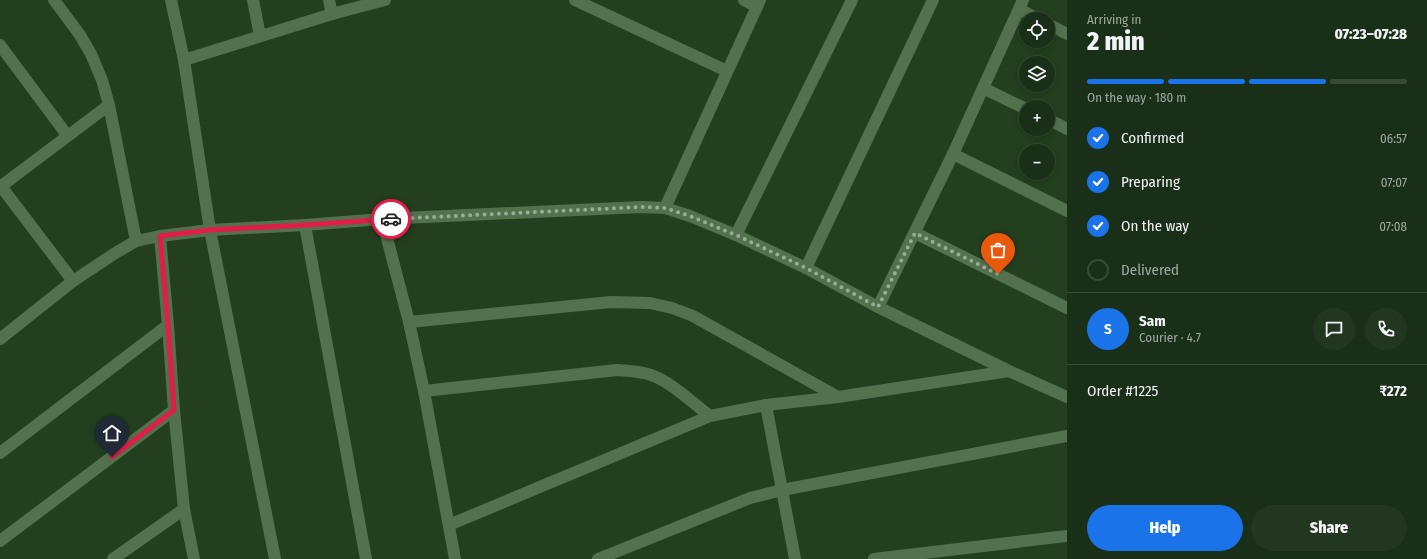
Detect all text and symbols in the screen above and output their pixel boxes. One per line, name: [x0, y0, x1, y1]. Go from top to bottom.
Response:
map controls: [1019, 12, 1055, 180]
button: locate: [1019, 12, 1055, 48]
text: Arriving in: [1087, 12, 1141, 27]
text: 07:23–07:28: [1334, 25, 1407, 43]
text: 2 min: [1087, 26, 1145, 57]
button: layers: [1019, 56, 1055, 92]
text: On the way · 180 m: [1087, 90, 1186, 105]
button: +: [1019, 100, 1055, 136]
icon: check: [1087, 127, 1109, 149]
text: Confirmed: [1121, 129, 1184, 147]
text: 06:57: [1380, 131, 1407, 146]
button: −: [1019, 144, 1055, 180]
icon: check: [1087, 171, 1109, 193]
text: Preparing: [1121, 173, 1180, 191]
text: 07:07: [1381, 175, 1407, 190]
courier: [371, 199, 411, 239]
icon: car: [380, 208, 402, 230]
icon: check: [1087, 215, 1109, 237]
text: On the way: [1121, 217, 1189, 235]
text: 07:08: [1379, 219, 1407, 234]
pin: [981, 233, 1015, 274]
icon: bag: [987, 239, 1009, 261]
text: Delivered: [1121, 261, 1179, 279]
button: chat: [1313, 308, 1355, 350]
button: phone: [1365, 308, 1407, 350]
text: Sam: [1139, 312, 1166, 330]
text: S: [1104, 320, 1112, 338]
text: Courier · 4.7: [1139, 330, 1201, 345]
text: Order #1225: [1087, 382, 1159, 400]
text: ₹272: [1379, 382, 1407, 400]
pin: [95, 416, 129, 457]
icon: home: [101, 422, 123, 444]
button: Help: [1087, 505, 1243, 551]
button: Share: [1251, 505, 1407, 551]

